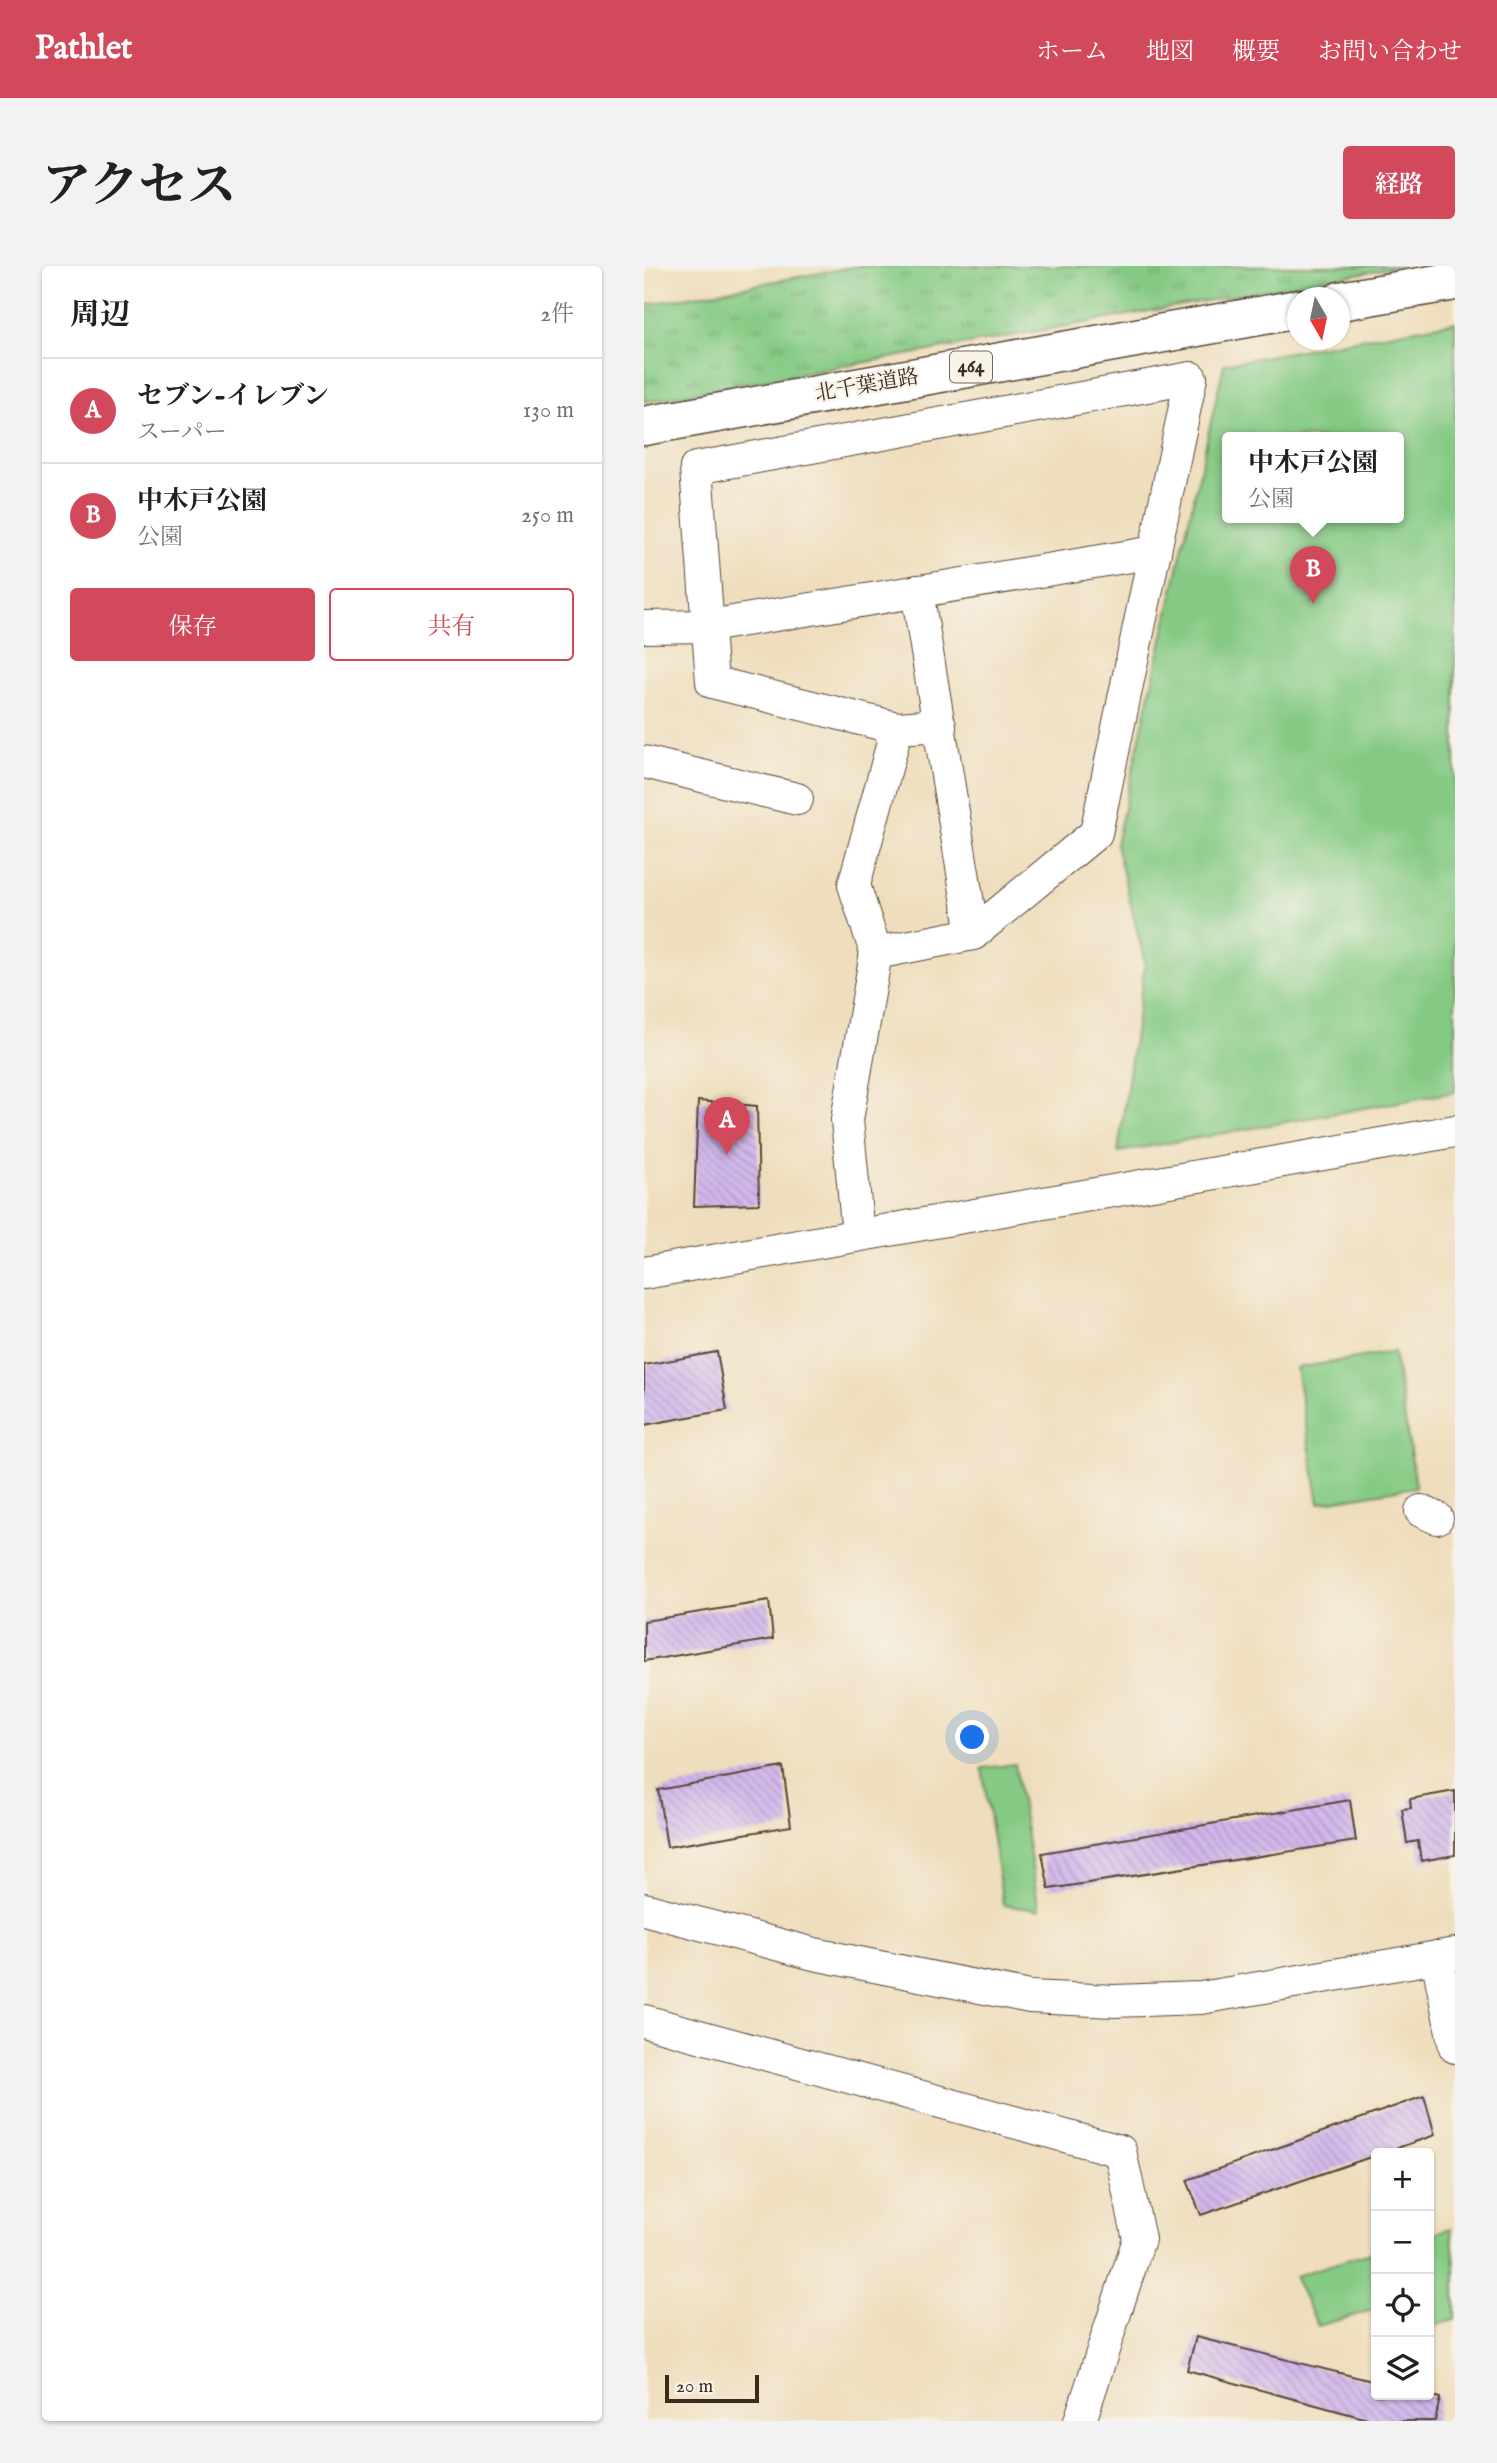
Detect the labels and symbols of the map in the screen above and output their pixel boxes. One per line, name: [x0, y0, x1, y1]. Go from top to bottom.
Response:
north arrow: [1287, 287, 1350, 350]
road number: 464: [950, 352, 992, 382]
street label: 北千葉道路: [813, 364, 921, 408]
pin: B: [1290, 546, 1336, 604]
pin: A: [704, 1097, 750, 1155]
your location: [955, 1720, 989, 1754]
scale bar: [665, 2372, 760, 2404]

